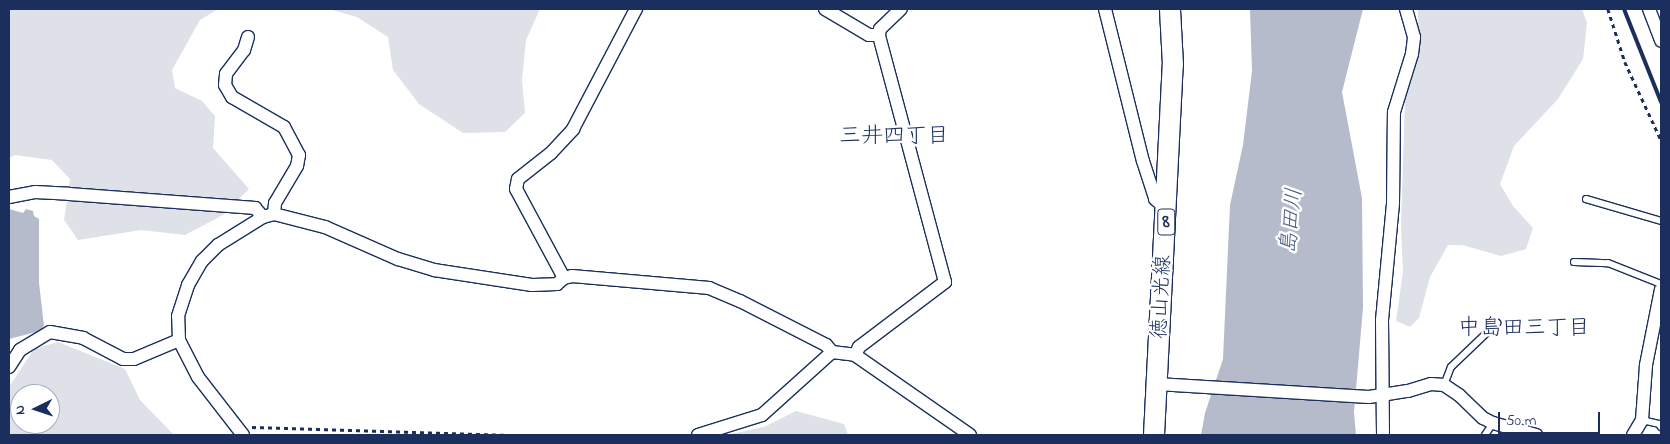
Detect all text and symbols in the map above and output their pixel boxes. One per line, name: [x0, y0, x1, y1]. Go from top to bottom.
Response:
district label: 三井四丁目: [839, 125, 949, 151]
water label: 島田川: [1276, 187, 1310, 255]
road number: 8: [1157, 204, 1175, 240]
street label: 徳山光線: [1147, 254, 1177, 340]
district label: 中島田三丁目: [1458, 317, 1590, 343]
north arrow: [10, 384, 60, 434]
scale bar: [1500, 402, 1602, 434]
text: N: [10, 405, 31, 415]
text: 50 m: [1506, 410, 1536, 432]

